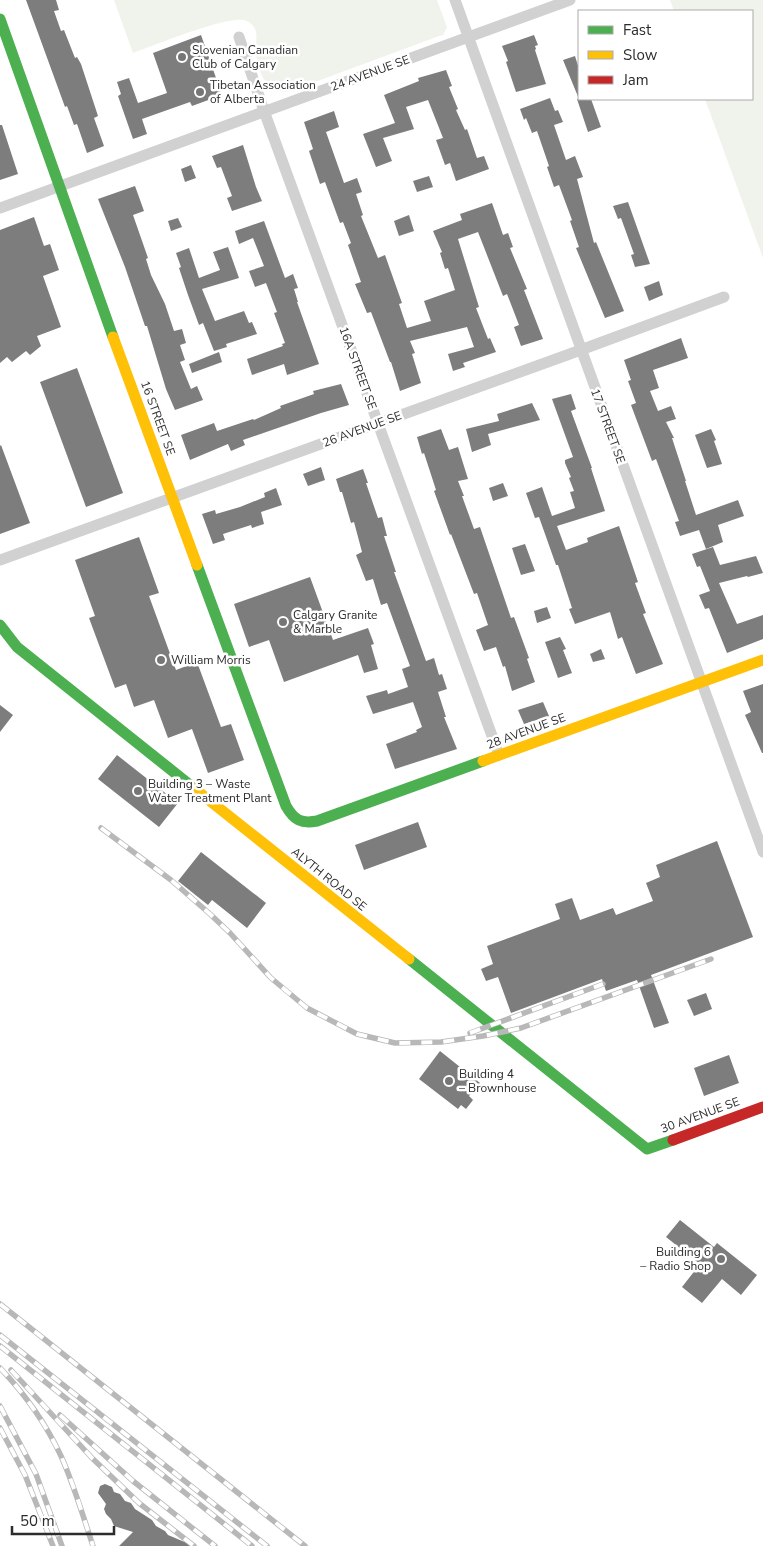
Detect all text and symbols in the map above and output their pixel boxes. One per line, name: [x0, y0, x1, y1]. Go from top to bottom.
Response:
legend: [578, 10, 753, 100]
text: Fast: [623, 20, 652, 40]
place label: Slovenian Canadian Club of Calgary: [192, 42, 298, 72]
text: Slow: [623, 45, 658, 65]
marker: Slovenian Canadian Club of Calgary: [176, 51, 188, 63]
street label: 24 AVENUE SE: [328, 51, 412, 95]
text: Jam: [622, 70, 649, 90]
place label: Tibetan Association of Alberta: [210, 77, 316, 107]
marker: Tibetan Association of Alberta: [194, 86, 206, 98]
street label: 16A STREET SE: [336, 324, 380, 412]
street label: 16 STREET SE: [137, 378, 179, 458]
street label: 17 STREET SE: [587, 386, 629, 466]
street label: 26 AVENUE SE: [320, 407, 404, 451]
place label: Calgary Granite & Marble: [293, 607, 377, 637]
marker: Calgary Granite & Marble: [277, 616, 289, 628]
place label: William Morris: [171, 652, 251, 668]
marker: William Morris: [155, 654, 167, 666]
street label: 28 AVENUE SE: [484, 709, 568, 753]
place label: Building 3 – Waste Water Treatment Plant: [148, 776, 272, 806]
marker: Building 3 – Waste Water Treatment Plant: [132, 785, 144, 797]
street label: ALYTH ROAD SE: [288, 844, 370, 914]
place label: Building 4 – Brownhouse: [459, 1066, 536, 1096]
marker: Building 4 – Brownhouse: [443, 1075, 455, 1087]
street label: 30 AVENUE SE: [658, 1093, 742, 1137]
place label: Building 6 – Radio Shop: [640, 1244, 711, 1274]
marker: Building 6 – Radio Shop: [715, 1253, 727, 1265]
scale bar: [12, 1504, 115, 1536]
text: 50 m: [20, 1511, 55, 1531]

